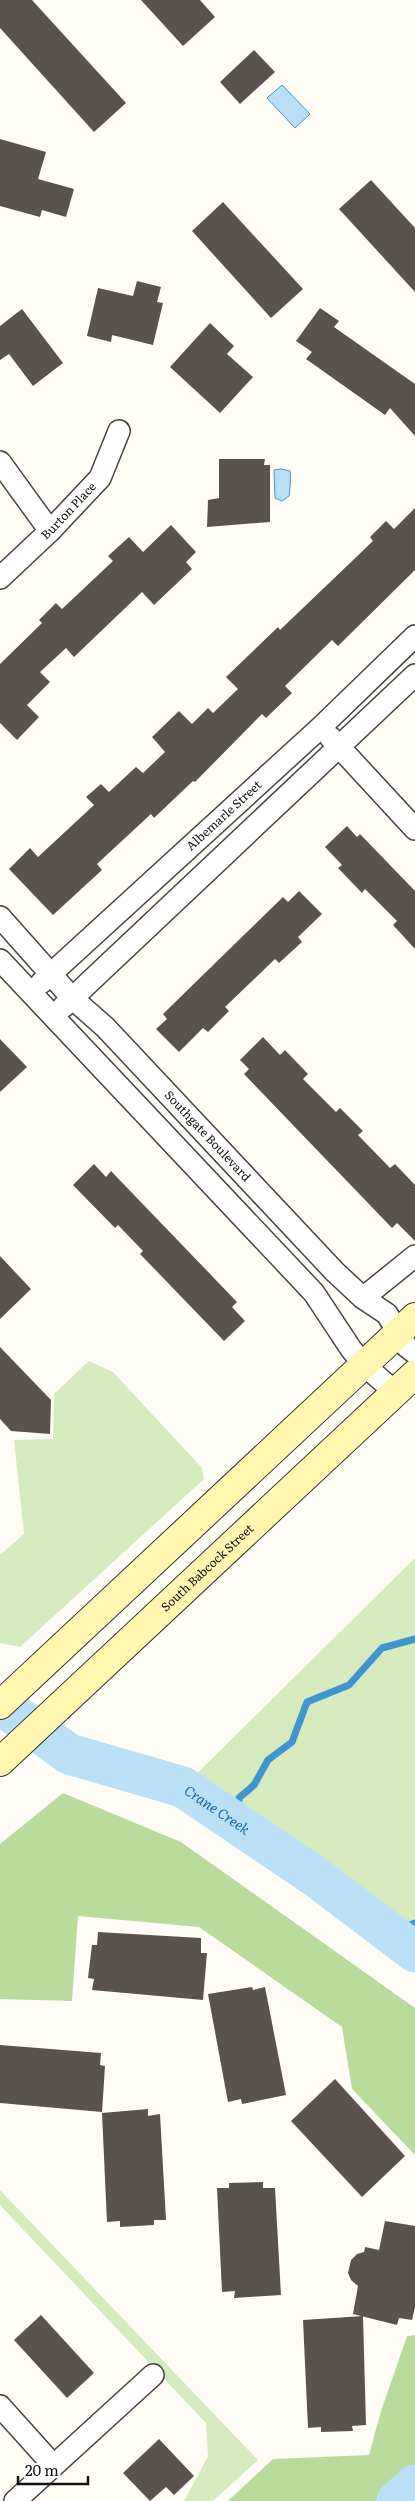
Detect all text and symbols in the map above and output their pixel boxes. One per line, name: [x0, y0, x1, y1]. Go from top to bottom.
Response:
street label: Burton Place: [36, 478, 100, 543]
street label: Albemarle Street: [182, 776, 265, 854]
street label: Southgate Boulevard: [161, 1086, 256, 1185]
street label: South Babcock Street: [156, 1519, 257, 1615]
water label: Crane Creek: [181, 1780, 255, 1839]
scale bar: [18, 2454, 88, 2486]
text: 20 m: [25, 2458, 59, 2481]

